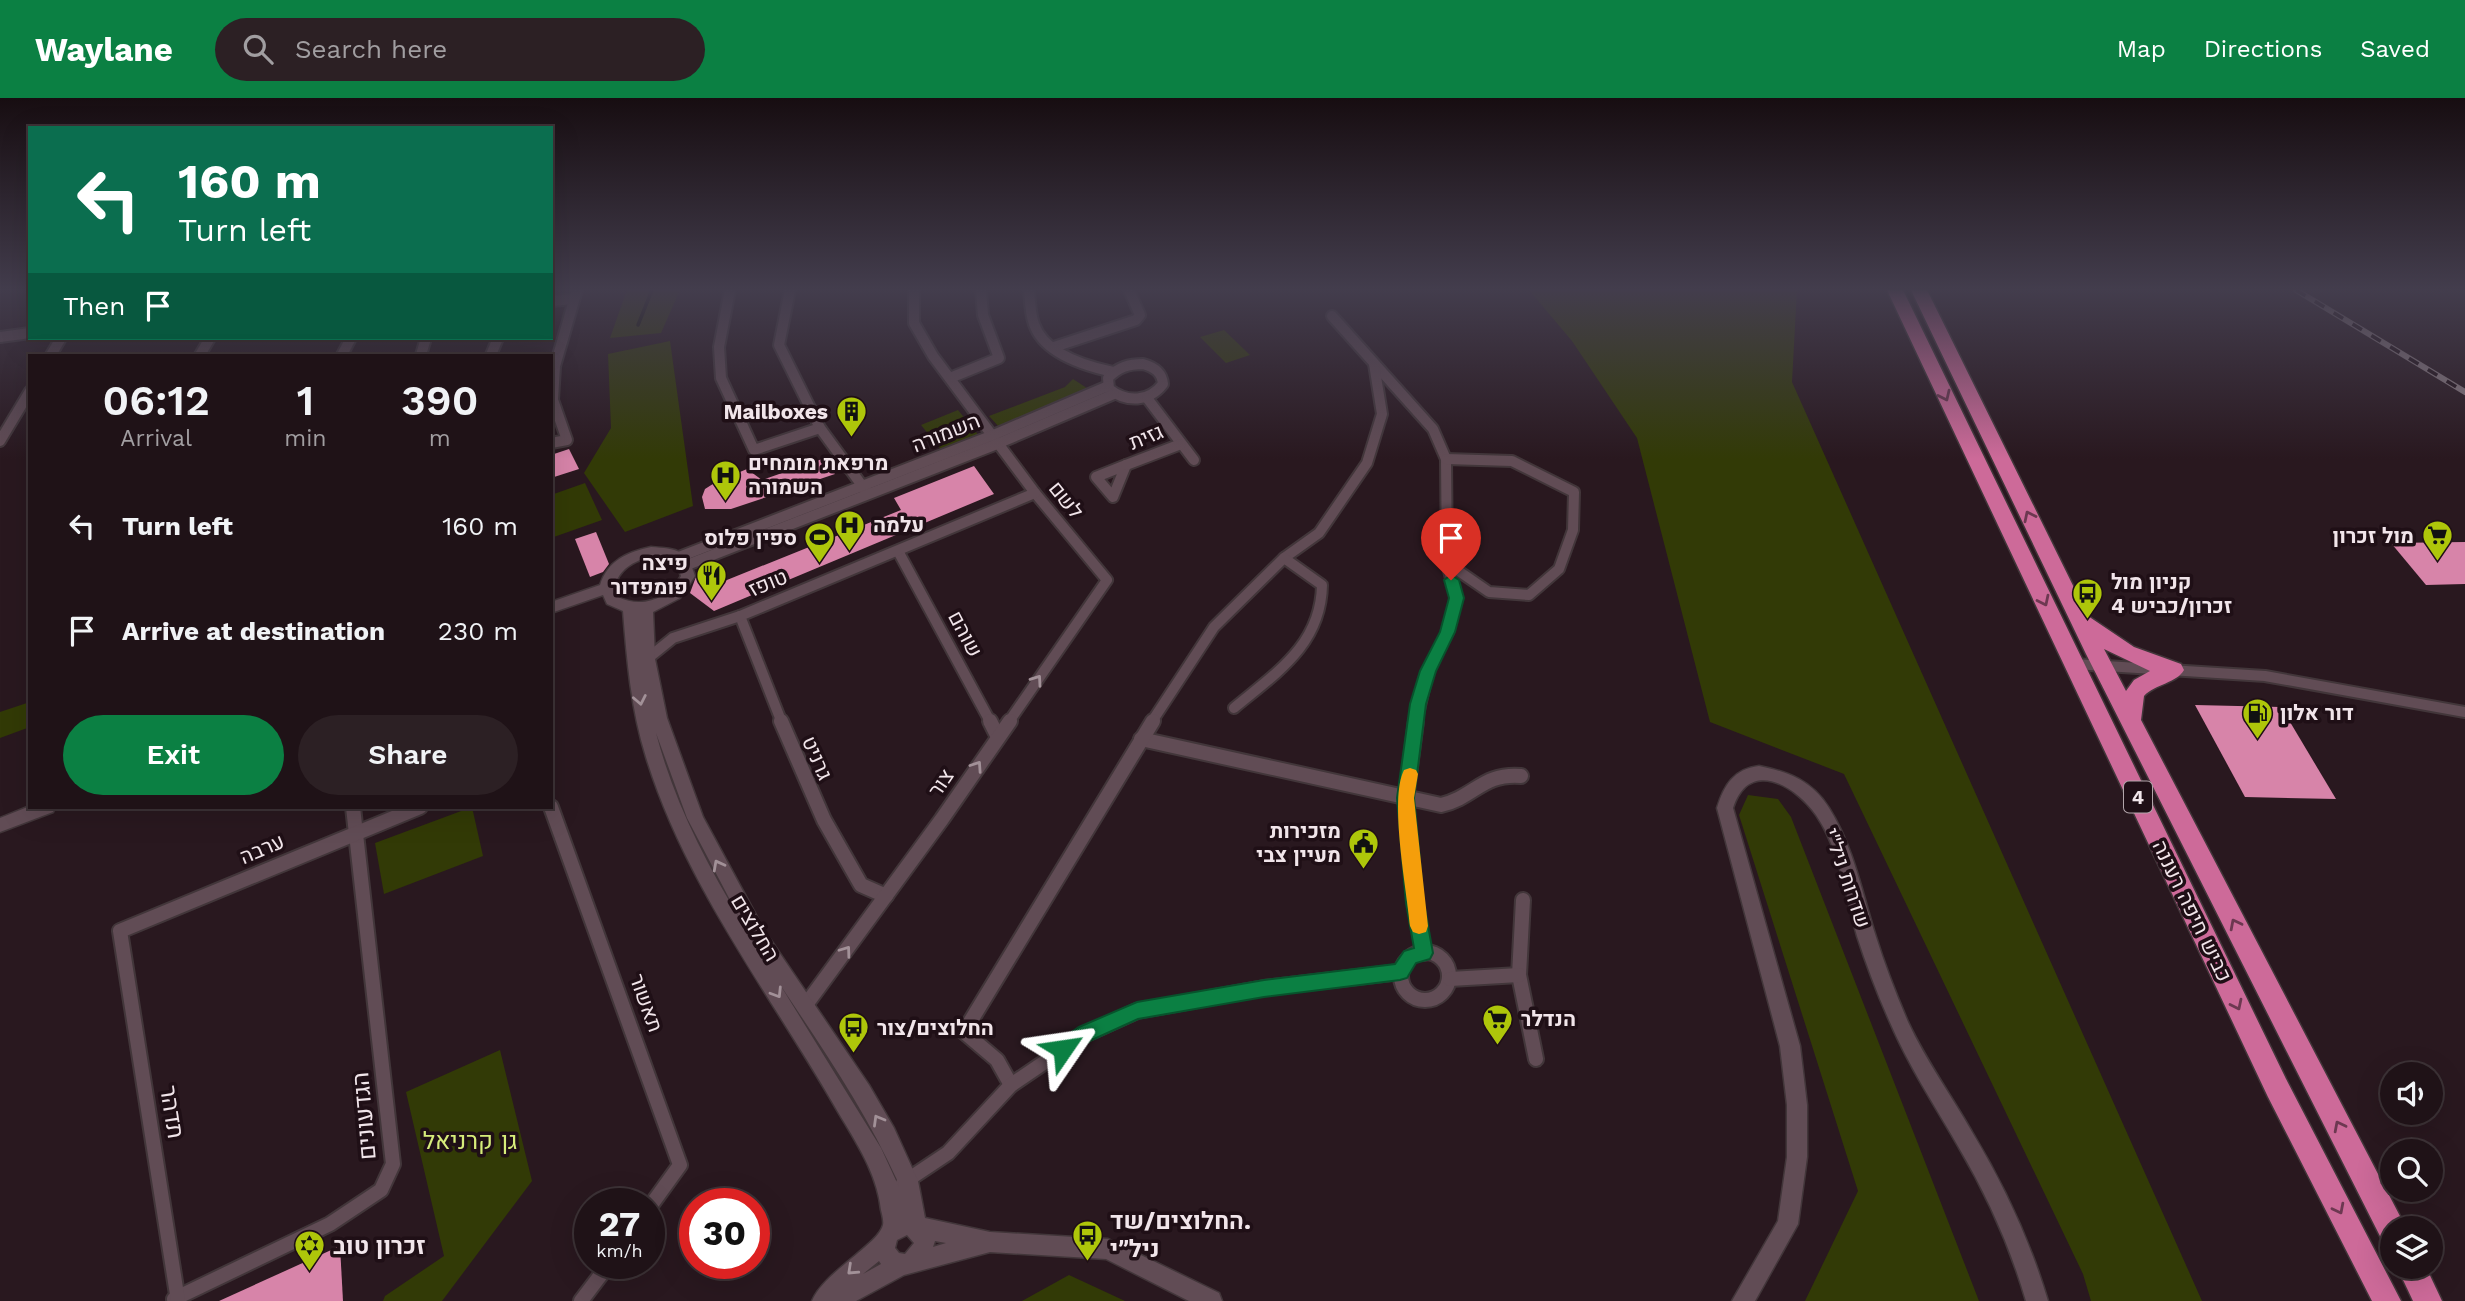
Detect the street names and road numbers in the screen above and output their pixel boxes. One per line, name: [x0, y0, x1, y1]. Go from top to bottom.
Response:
street label: השמורה: [908, 408, 983, 457]
street label: גזית: [1125, 418, 1167, 455]
street label: לשם: [1044, 476, 1089, 524]
street label: טופז: [745, 564, 791, 602]
street label: שוהם: [943, 606, 988, 661]
street label: גרניט: [797, 732, 838, 784]
street label: צור: [922, 764, 959, 801]
road number: 4: [2124, 782, 2152, 812]
street label: שדרות ניל"י: [1819, 825, 1876, 931]
street label: ערבה: [236, 828, 288, 869]
street label: כביש חיפה רעננה: [2147, 836, 2238, 986]
street label: החלוצים: [726, 890, 785, 966]
street label: תאשור: [625, 970, 668, 1035]
street label: הגדעונים: [346, 1071, 382, 1161]
street label: תדהר: [154, 1083, 190, 1141]

